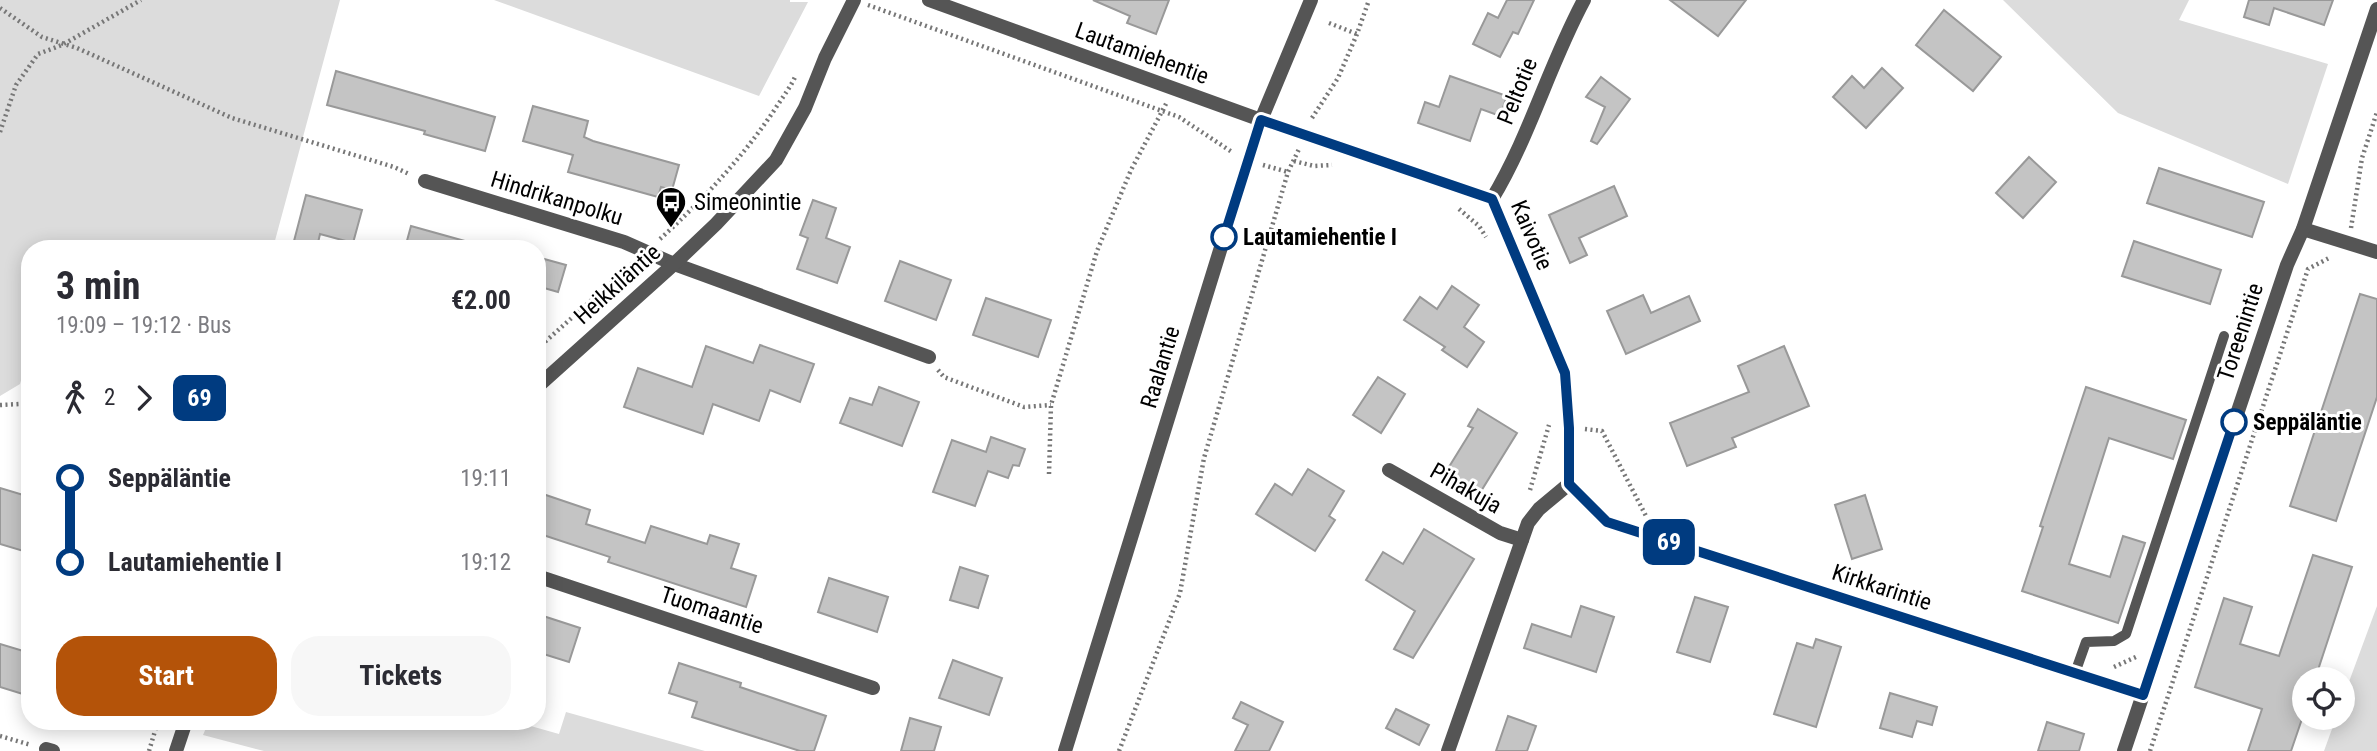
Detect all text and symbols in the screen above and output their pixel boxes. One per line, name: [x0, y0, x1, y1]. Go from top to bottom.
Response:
street label: Lautamiehentie: [1071, 17, 1212, 90]
street label: Peltotie: [1492, 54, 1543, 129]
street label: Hindrikanpolku: [488, 166, 626, 231]
bus stop icon: Simeonintie: [654, 185, 688, 229]
place label: Simeonintie: [694, 189, 801, 216]
street label: Kaivotie: [1505, 196, 1558, 274]
marker: Lautamiehentie I: [1211, 224, 1237, 250]
place label: Lautamiehentie I: [1243, 224, 1397, 251]
street label: Heikkiläntie: [569, 239, 666, 330]
text: 3 min: [56, 264, 140, 308]
street label: Toreenintie: [2212, 280, 2269, 384]
text: €2.00: [451, 285, 511, 315]
text: 19:09 – 19:12 · Bus: [56, 312, 232, 339]
street label: Raalantie: [1135, 323, 1186, 412]
icon: walk: [56, 379, 94, 417]
icon: forward: [125, 379, 163, 417]
text: 2: [104, 384, 115, 411]
text: 69: [187, 384, 212, 412]
marker: Seppäläntie: [2221, 409, 2247, 435]
place label: Seppäläntie: [2253, 409, 2362, 436]
street label: Pihakuja: [1425, 457, 1506, 520]
text: Seppäläntie: [108, 463, 231, 493]
text: 19:11: [460, 465, 511, 492]
line badge: 69: [1638, 519, 1700, 565]
text: 69: [1657, 528, 1681, 556]
text: Lautamiehentie I: [108, 547, 282, 577]
text: 19:12: [460, 549, 511, 576]
street label: Kirkkarintie: [1829, 559, 1935, 616]
street label: Tuomaantie: [657, 581, 767, 640]
button: Start: [56, 636, 277, 716]
button: Tickets: [291, 636, 511, 716]
map controls: [2292, 667, 2355, 730]
button: locate: [2292, 667, 2355, 730]

